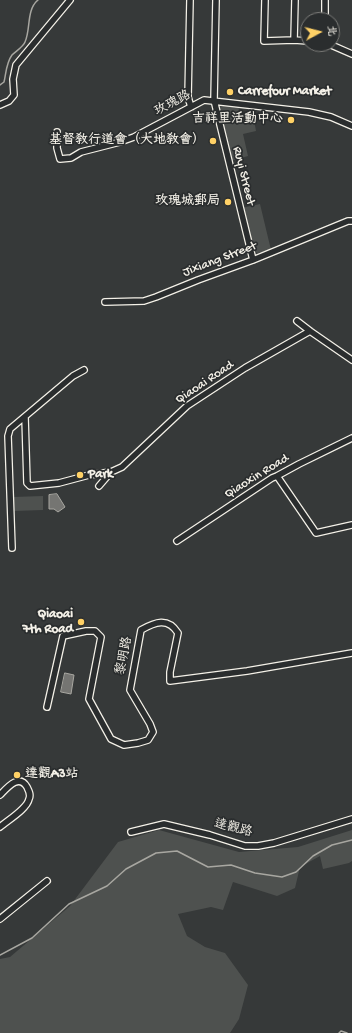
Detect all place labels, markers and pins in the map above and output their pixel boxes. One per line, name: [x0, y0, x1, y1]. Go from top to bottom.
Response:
place label: Carrefour Market: [238, 84, 331, 100]
marker: Carrefour Market: [225, 87, 235, 97]
place label: 吉祥里活動中心: [192, 112, 283, 128]
marker: 吉祥里活動中心: [286, 115, 296, 125]
place label: 基督教行道會（大地教會）: [49, 133, 205, 149]
marker: 基督教行道會（大地教會）: [208, 136, 218, 146]
place label: 玫瑰城郵局: [155, 194, 220, 210]
marker: 玫瑰城郵局: [223, 197, 233, 207]
place label: Park: [88, 467, 113, 483]
marker: Park: [75, 470, 85, 480]
place label: Qiaoai 7th Road: [22, 607, 73, 638]
marker: Qiaoai 7th Road: [76, 617, 86, 627]
place label: 達觀A3站: [25, 767, 78, 783]
marker: 達觀A3站: [12, 770, 22, 780]

